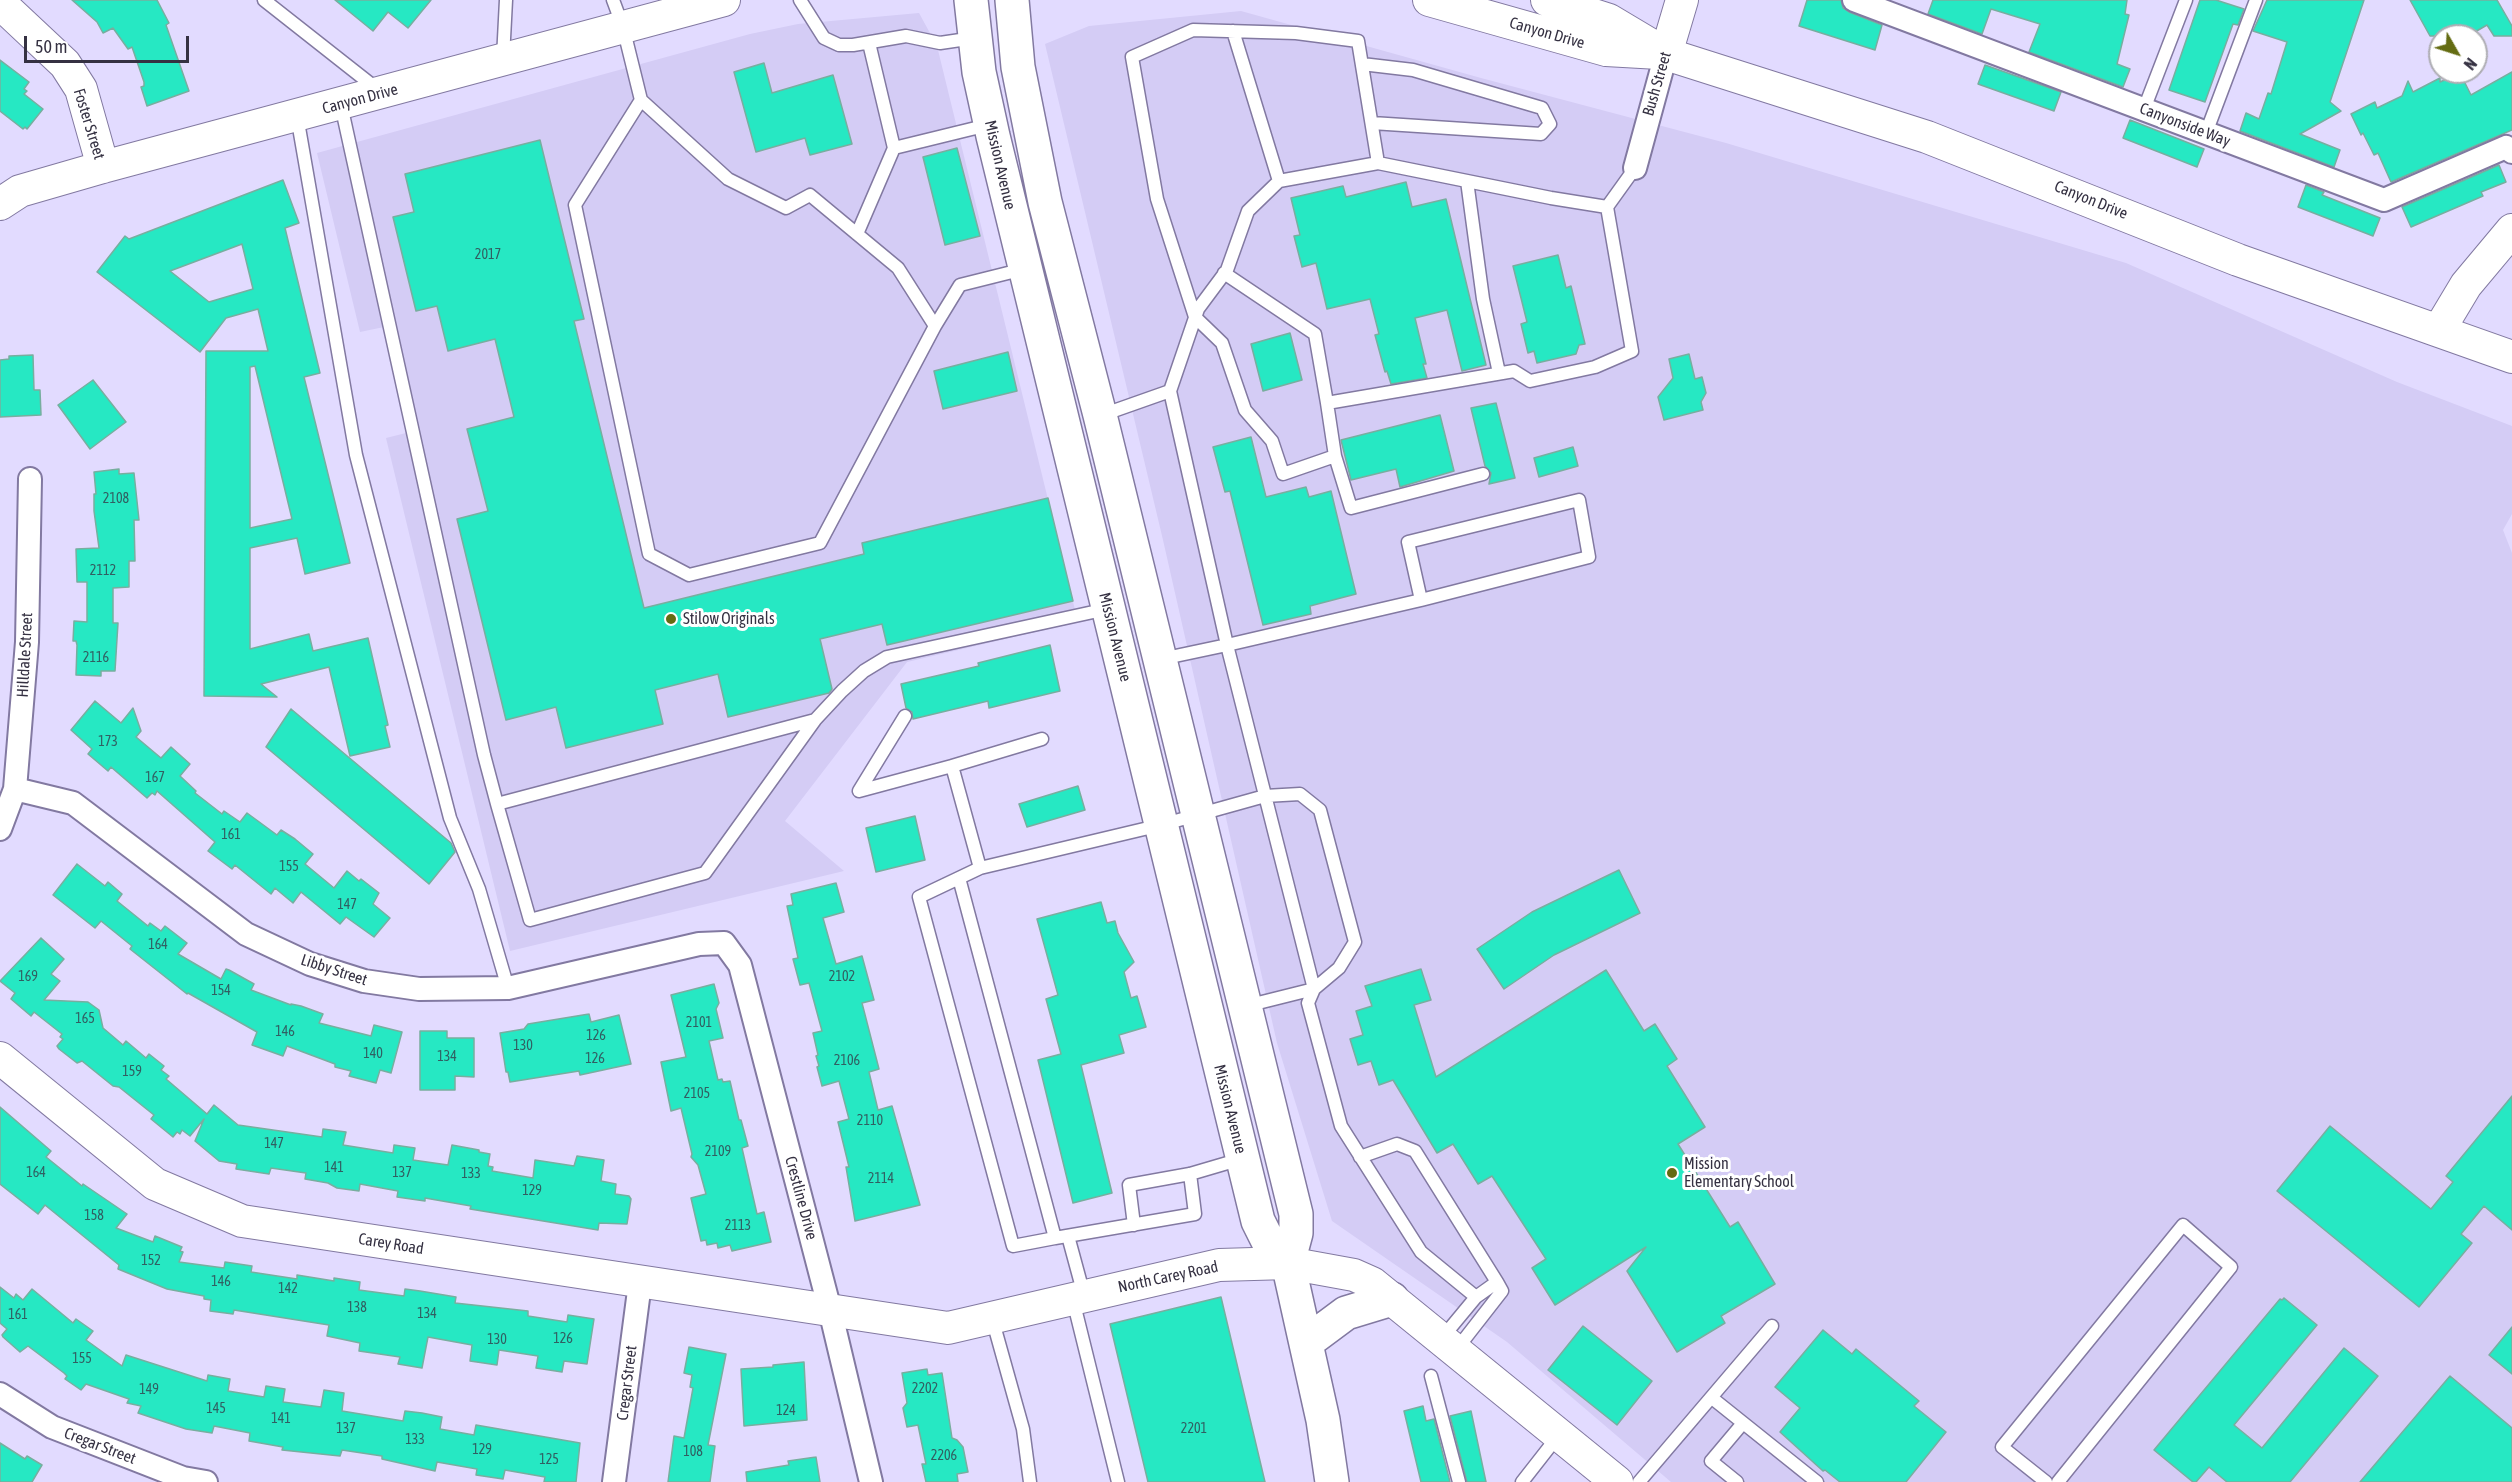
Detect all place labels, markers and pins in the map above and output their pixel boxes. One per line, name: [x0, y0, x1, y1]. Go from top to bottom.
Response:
place label: Stilow Originals: [683, 609, 775, 629]
marker: Stilow Originals: [664, 612, 678, 626]
place label: Mission Elementary School: [1684, 1154, 1794, 1192]
marker: Mission Elementary School: [1665, 1166, 1679, 1180]

